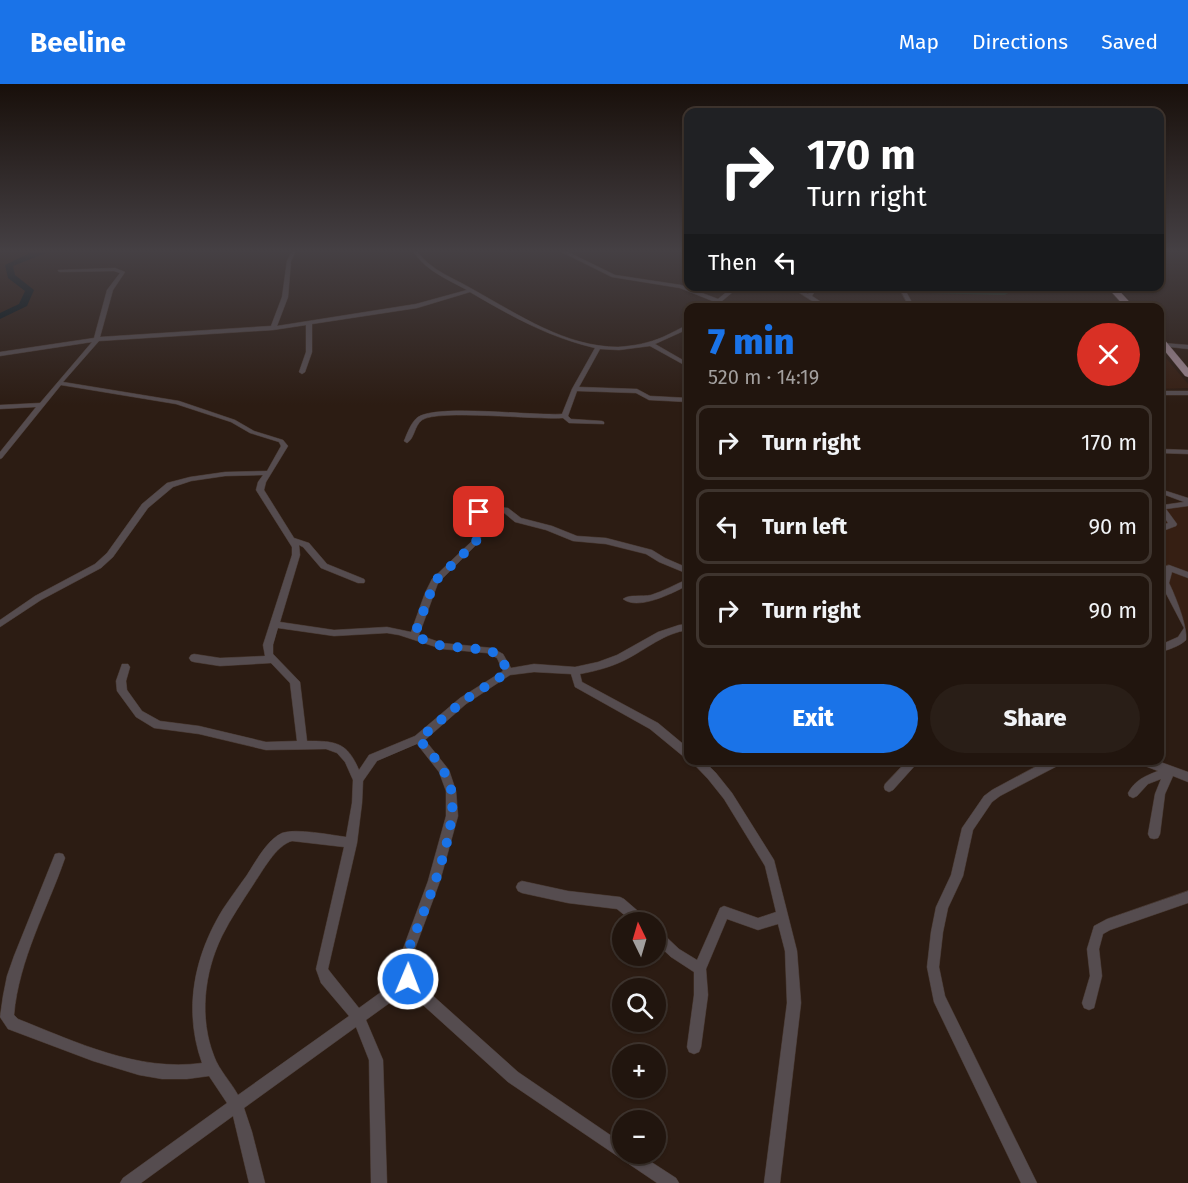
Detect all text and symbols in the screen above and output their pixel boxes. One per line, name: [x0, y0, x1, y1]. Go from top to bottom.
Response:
text: Beeline: [30, 26, 126, 59]
text: Map: [899, 29, 939, 55]
text: Directions: [972, 29, 1068, 55]
text: Saved: [1101, 29, 1158, 55]
text: 170 m: [807, 130, 916, 180]
icon: right: [708, 132, 786, 210]
text: Turn right: [807, 181, 927, 213]
icon: left: [769, 246, 802, 279]
text: Then: [708, 249, 757, 276]
text: 7 min: [708, 320, 794, 364]
button: close: [1077, 323, 1140, 386]
text: 520 m · 14:19: [708, 365, 819, 389]
icon: right: [711, 426, 744, 459]
text: Turn right: [762, 429, 861, 456]
text: 170 m: [1081, 429, 1137, 456]
pin: [453, 486, 504, 537]
icon: arrive: [462, 495, 495, 528]
icon: left: [711, 510, 744, 543]
text: Turn left: [762, 513, 847, 540]
text: 90 m: [1088, 513, 1137, 540]
icon: right: [711, 594, 744, 627]
text: Turn right: [762, 597, 861, 624]
text: 90 m: [1088, 597, 1137, 624]
button: Exit: [708, 684, 918, 753]
button: Share: [930, 684, 1140, 753]
north arrow: [612, 912, 666, 966]
map controls: [612, 912, 666, 1164]
position arrow: [376, 947, 440, 1011]
button: search: [612, 978, 666, 1032]
button: +: [612, 1044, 666, 1098]
button: −: [612, 1110, 666, 1164]

